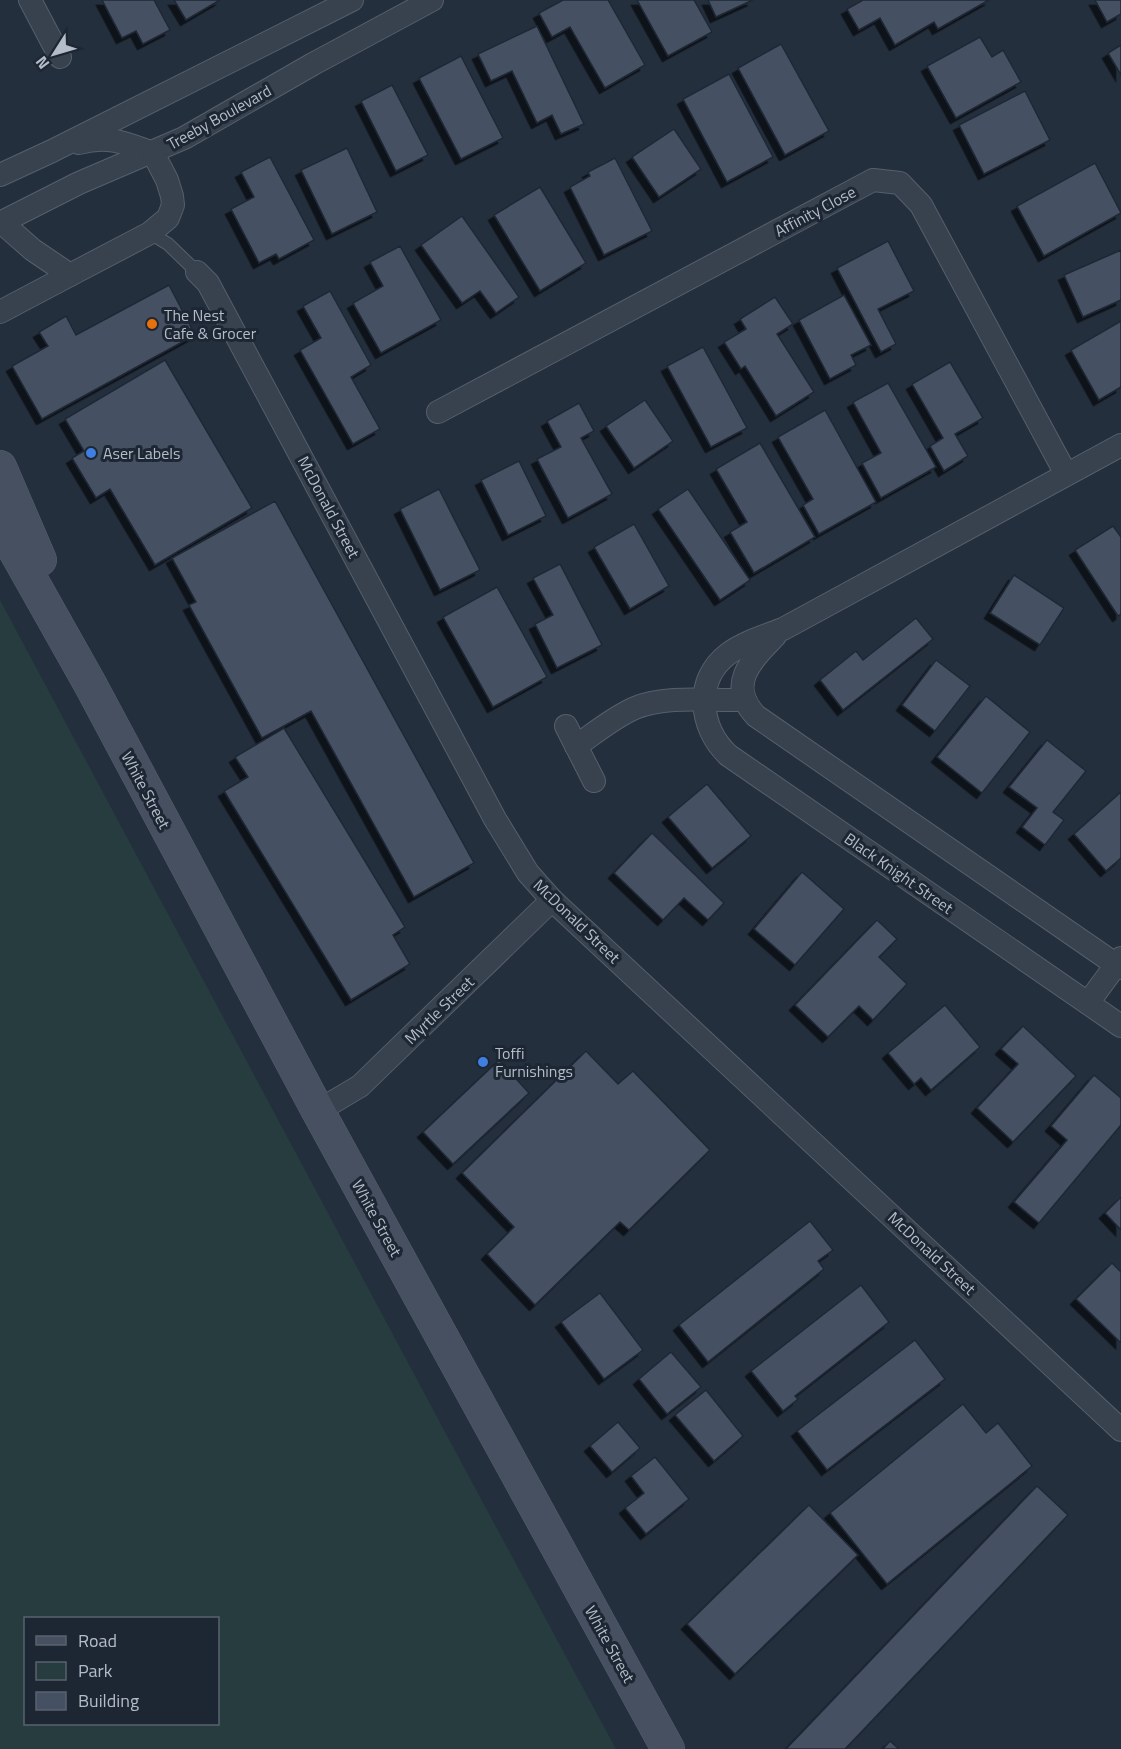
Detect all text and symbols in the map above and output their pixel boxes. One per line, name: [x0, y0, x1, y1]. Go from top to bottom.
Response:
north arrow: [24, 24, 84, 84]
text: N: [29, 51, 55, 75]
street label: Treeby Boulevard: [162, 78, 276, 156]
street label: Affinity Close: [770, 180, 860, 242]
place label: The Nest Cafe & Grocer: [164, 303, 257, 345]
marker: The Nest Cafe & Grocer: [145, 317, 159, 331]
place label: Aser Labels: [103, 441, 180, 465]
marker: Aser Labels: [84, 446, 98, 460]
street label: McDonald Street: [292, 452, 366, 563]
street label: White Street: [116, 747, 177, 833]
street label: Black Knight Street: [840, 826, 959, 920]
street label: McDonald Street: [528, 873, 626, 969]
street label: Myrtle Street: [399, 970, 480, 1050]
place label: Toffi Furnishings: [495, 1041, 573, 1083]
marker: Toffi Furnishings: [476, 1055, 490, 1069]
street label: White Street: [346, 1175, 408, 1261]
street label: McDonald Street: [883, 1206, 982, 1300]
street label: White Street: [579, 1601, 641, 1687]
legend: [24, 1617, 219, 1725]
text: Road: [78, 1627, 117, 1654]
text: Park: [78, 1657, 113, 1684]
text: Building: [78, 1687, 139, 1714]

